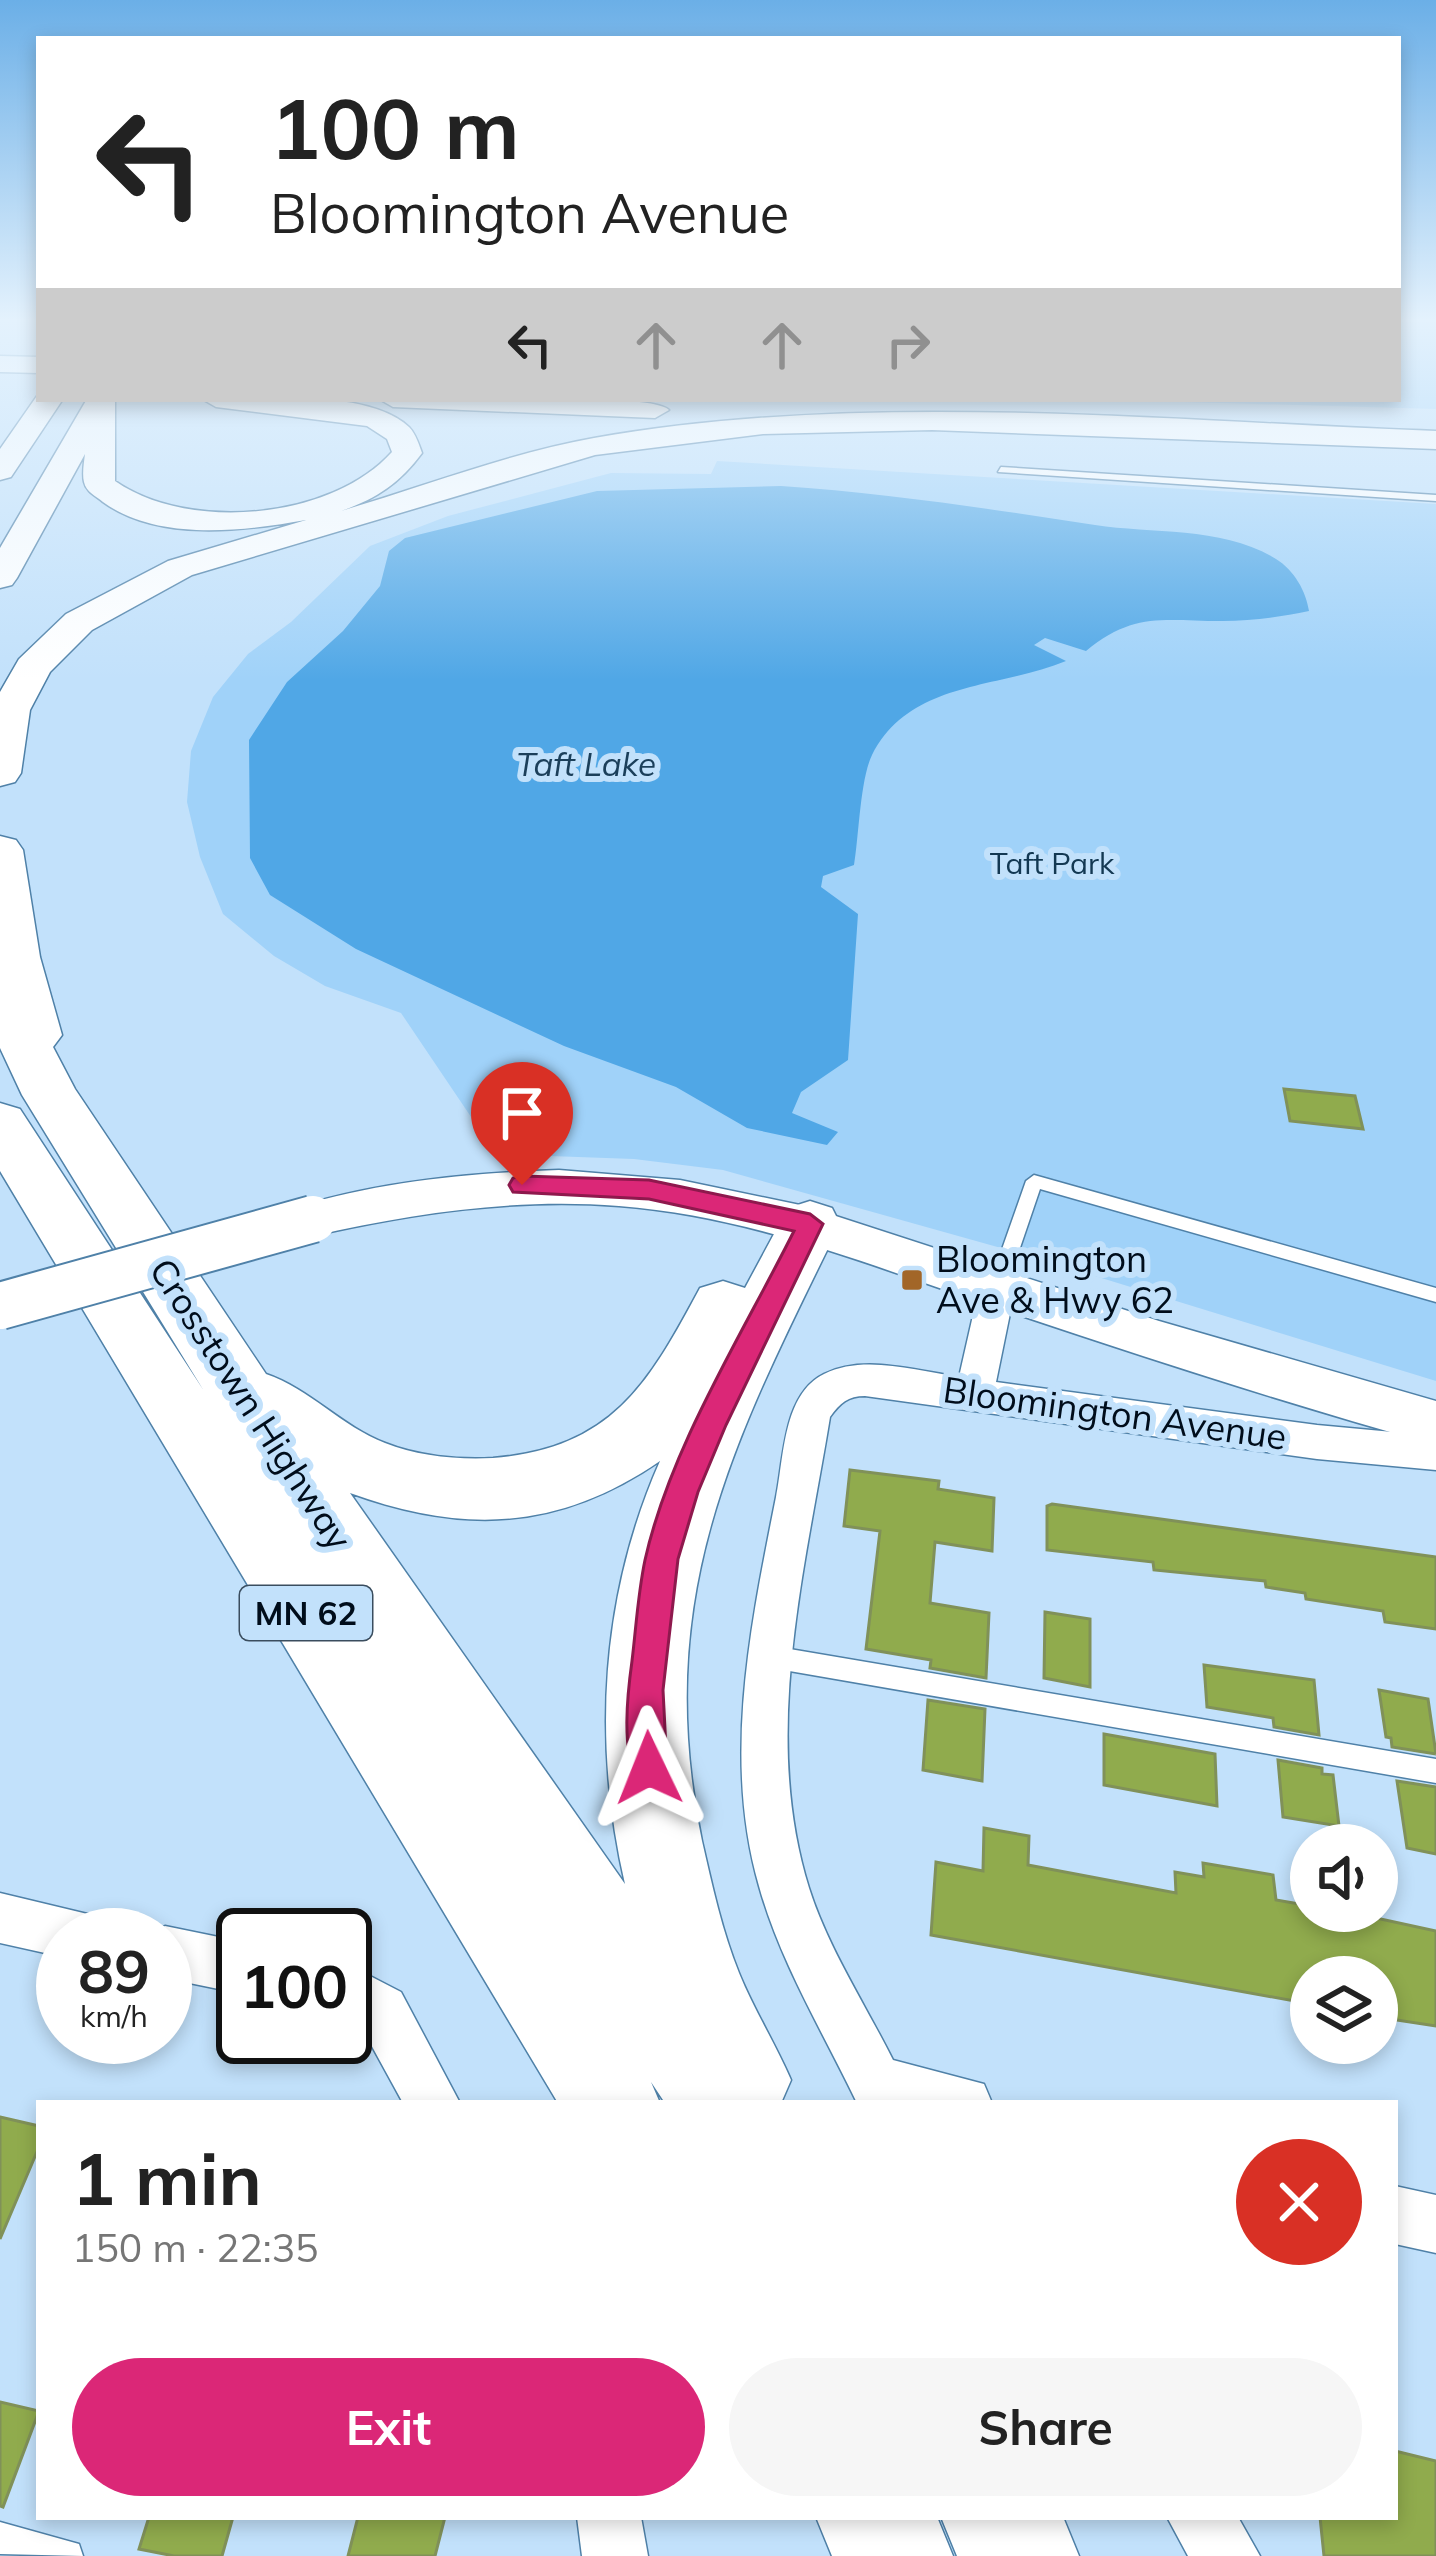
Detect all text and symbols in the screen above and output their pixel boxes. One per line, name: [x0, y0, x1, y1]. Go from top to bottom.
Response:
text: 100 m: [270, 75, 520, 180]
icon: left: [72, 84, 228, 240]
text: Bloomington Avenue: [270, 179, 789, 247]
icon: left: [497, 312, 563, 378]
icon: ahead: [623, 312, 689, 378]
icon: ahead: [749, 312, 815, 378]
icon: right: [875, 312, 941, 378]
water label: Taft Lake: [516, 743, 656, 784]
park label: Taft Park: [990, 844, 1115, 882]
pin: [471, 1062, 573, 1185]
icon: arrive: [489, 1080, 555, 1146]
place label: Bloomington Ave & Hwy 62: [936, 1236, 1174, 1322]
street label: Crosstown Highway: [140, 1250, 362, 1558]
marker: Bloomington Ave & Hwy 62: [899, 1267, 925, 1293]
street label: Bloomington Avenue: [941, 1366, 1290, 1459]
road number: MN 62: [240, 1586, 372, 1640]
position arrow: [586, 1705, 712, 1831]
map controls: [1290, 1824, 1398, 2064]
button: sound: [1290, 1824, 1398, 1932]
speed limit sign: 100: [216, 1908, 372, 2064]
text: 89: [78, 1933, 150, 2008]
button: layers: [1290, 1956, 1398, 2064]
text: km/h: [80, 1997, 148, 2035]
text: 1 min: [72, 2133, 262, 2223]
button: close: [1236, 2139, 1362, 2265]
text: 150 m · 22:35: [72, 2223, 318, 2272]
button: Exit: [72, 2358, 705, 2496]
button: Share: [729, 2358, 1362, 2496]

